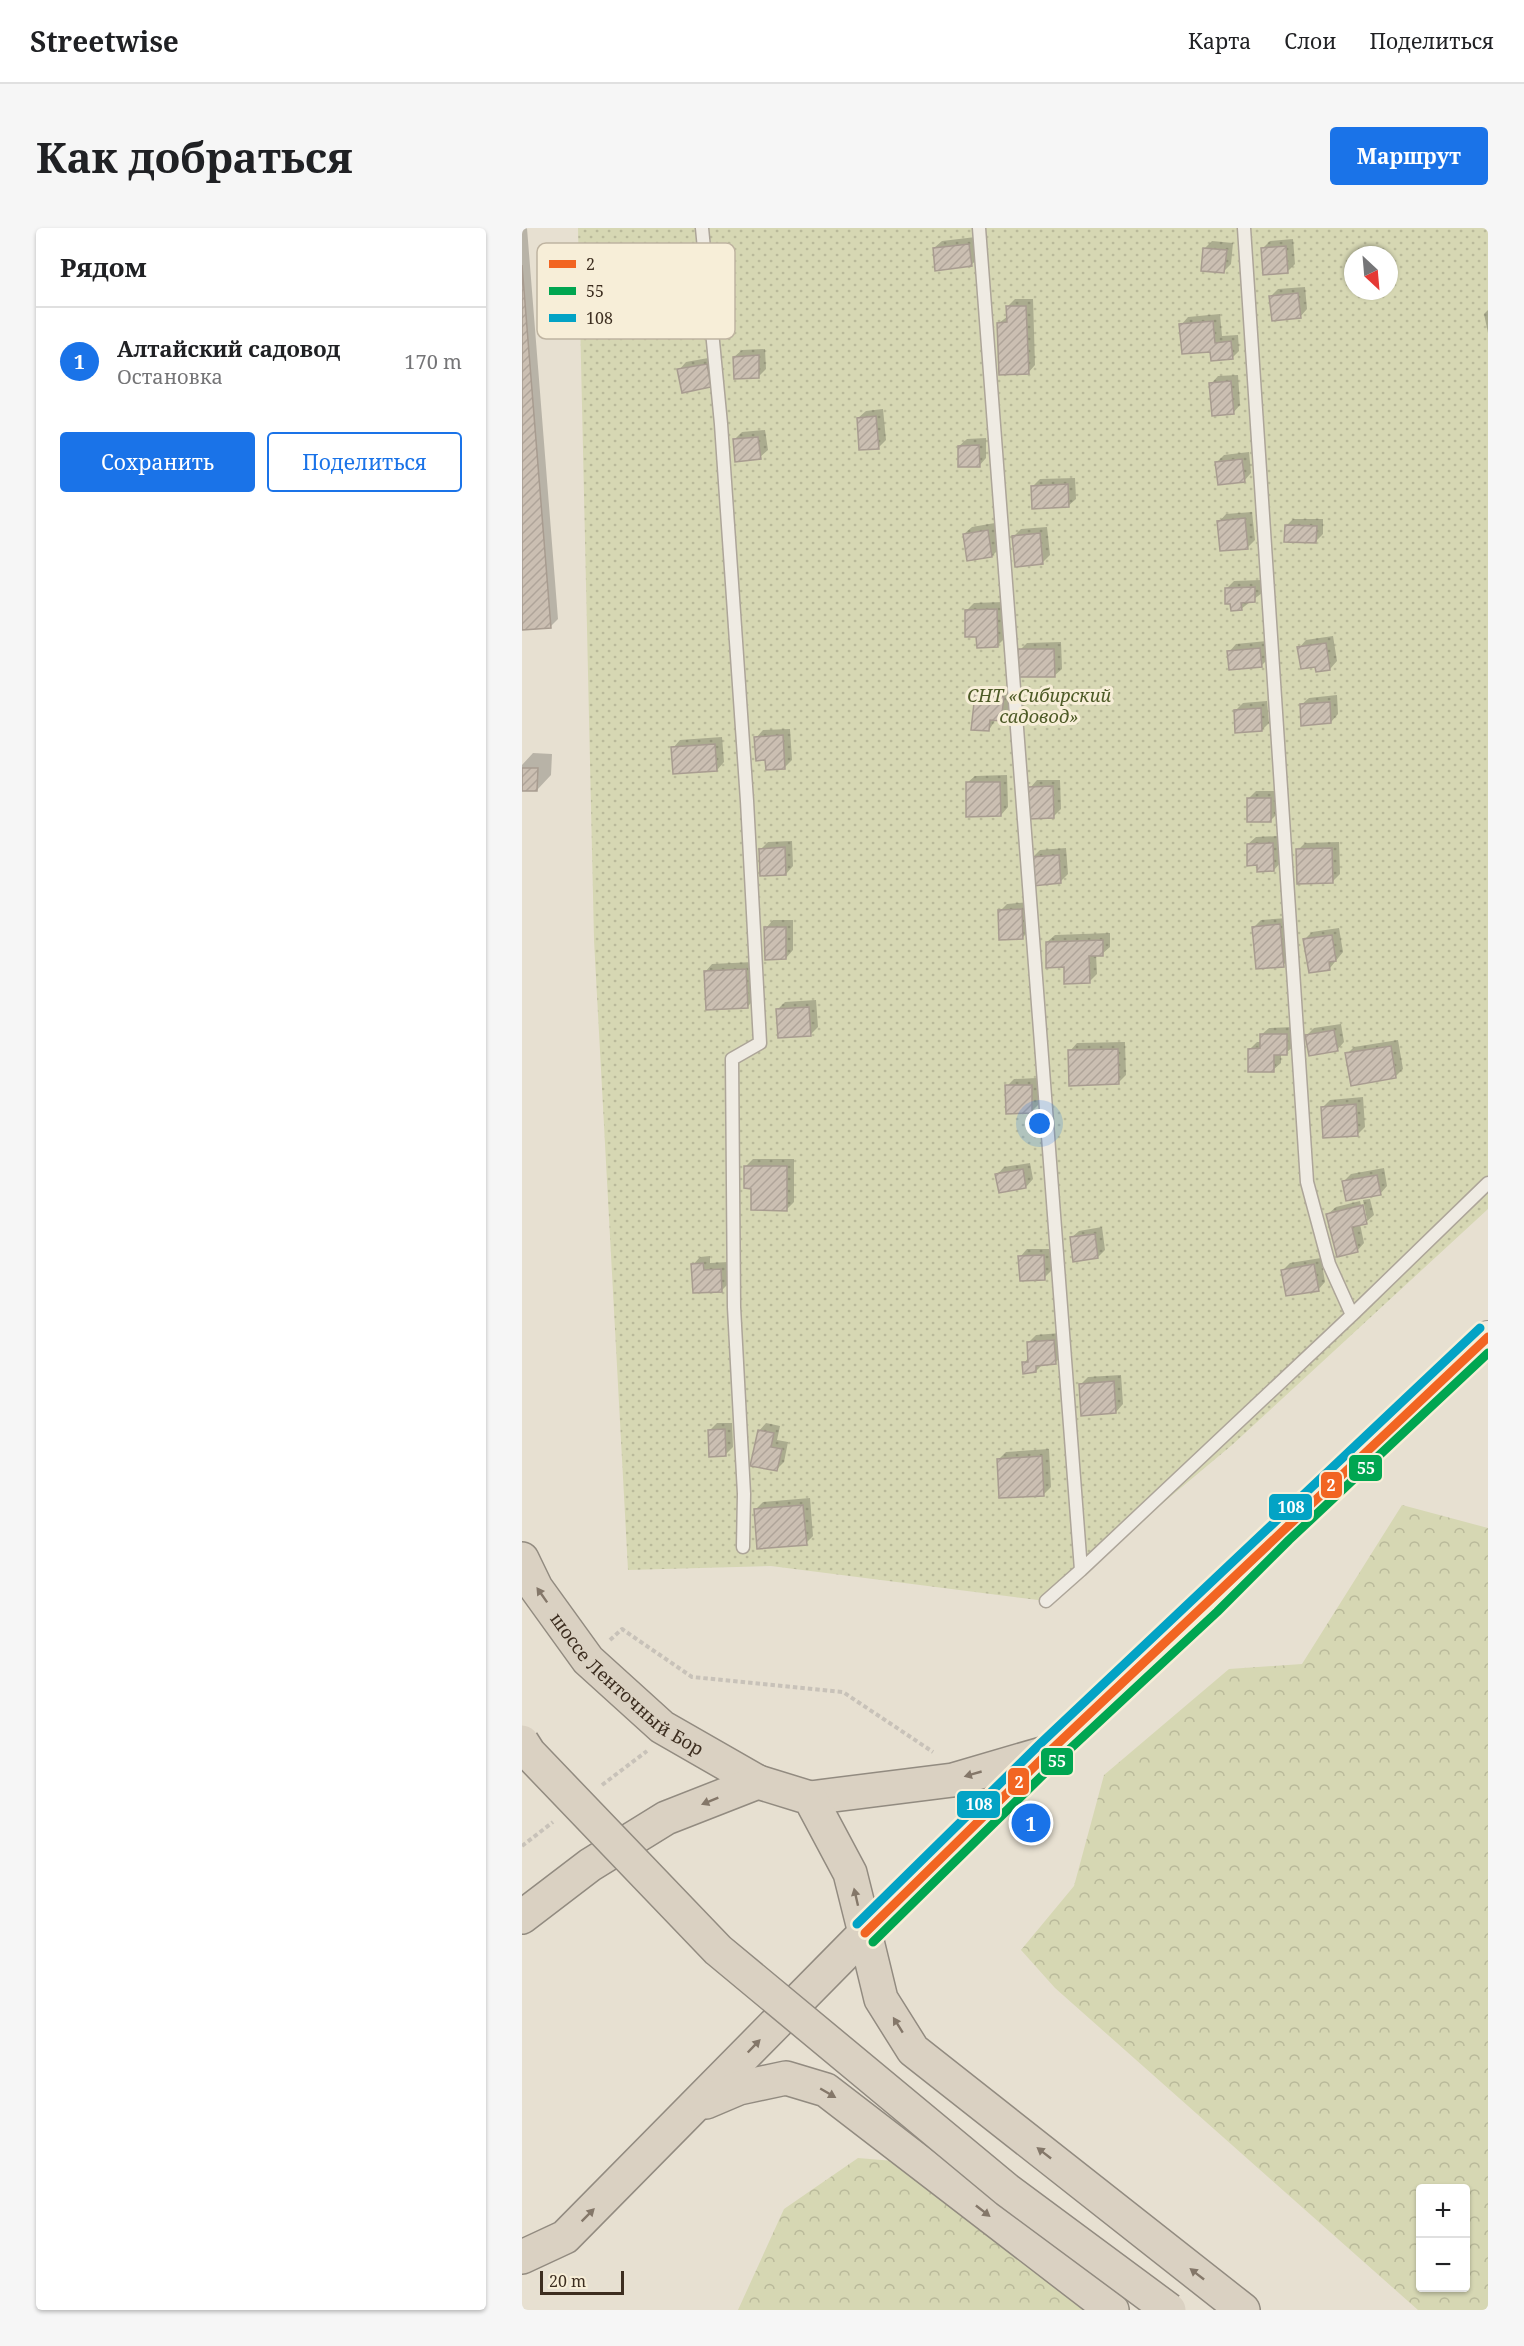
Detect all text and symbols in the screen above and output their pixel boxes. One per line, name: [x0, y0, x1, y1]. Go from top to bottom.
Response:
text: Streetwise: [30, 22, 179, 60]
text: Карта: [1188, 27, 1251, 55]
text: Слои: [1284, 27, 1336, 55]
text: Поделиться: [1369, 27, 1494, 55]
button: Маршрут: [1330, 127, 1488, 185]
text: Как добраться: [36, 128, 353, 185]
legend: [537, 243, 735, 339]
north arrow: [1344, 246, 1398, 300]
text: Рядом: [60, 249, 147, 285]
text: 2: [586, 253, 595, 275]
text: 55: [586, 280, 604, 302]
text: 108: [586, 307, 613, 329]
text: Алтайский садовод: [117, 333, 340, 363]
text: 1: [74, 348, 85, 375]
text: 170 m: [404, 348, 462, 375]
text: Остановка: [117, 363, 223, 390]
button: Сохранить: [60, 432, 255, 492]
button: Поделиться: [267, 432, 462, 492]
park label: СНТ «Сибирский садовод»: [967, 683, 1111, 728]
your location: [1025, 1109, 1054, 1138]
line badge: 55: [1348, 1454, 1383, 1482]
text: 55: [1357, 1457, 1375, 1479]
line badge: 2: [1320, 1471, 1343, 1499]
text: 2: [1326, 1474, 1336, 1496]
line badge: 108: [1268, 1493, 1313, 1521]
text: 108: [1277, 1496, 1305, 1518]
one-way arrow: [536, 1588, 548, 1604]
street label: шоссе Ленточный Бор: [545, 1607, 708, 1760]
line badge: 55: [1040, 1747, 1074, 1776]
text: 55: [1048, 1750, 1066, 1772]
line badge: 2: [1007, 1767, 1030, 1796]
one-way arrow: [964, 1770, 982, 1779]
text: 2: [1014, 1771, 1024, 1793]
line badge: 108: [956, 1790, 1001, 1819]
text: 108: [965, 1793, 993, 1815]
one-way arrow: [700, 1796, 718, 1806]
pin: 1: [1012, 1800, 1050, 1846]
one-way arrow: [850, 1888, 860, 1906]
one-way arrow: [893, 2017, 904, 2034]
one-way arrow: [747, 2039, 761, 2053]
one-way arrow: [820, 2088, 837, 2098]
one-way arrow: [1036, 2146, 1052, 2159]
map controls: [1416, 2184, 1470, 2292]
button: +: [1416, 2184, 1470, 2238]
one-way arrow: [975, 2204, 990, 2216]
one-way arrow: [581, 2207, 595, 2222]
button: −: [1416, 2238, 1470, 2292]
one-way arrow: [1189, 2267, 1205, 2280]
scale bar: [540, 2268, 624, 2296]
text: 20 m: [549, 2270, 586, 2292]

